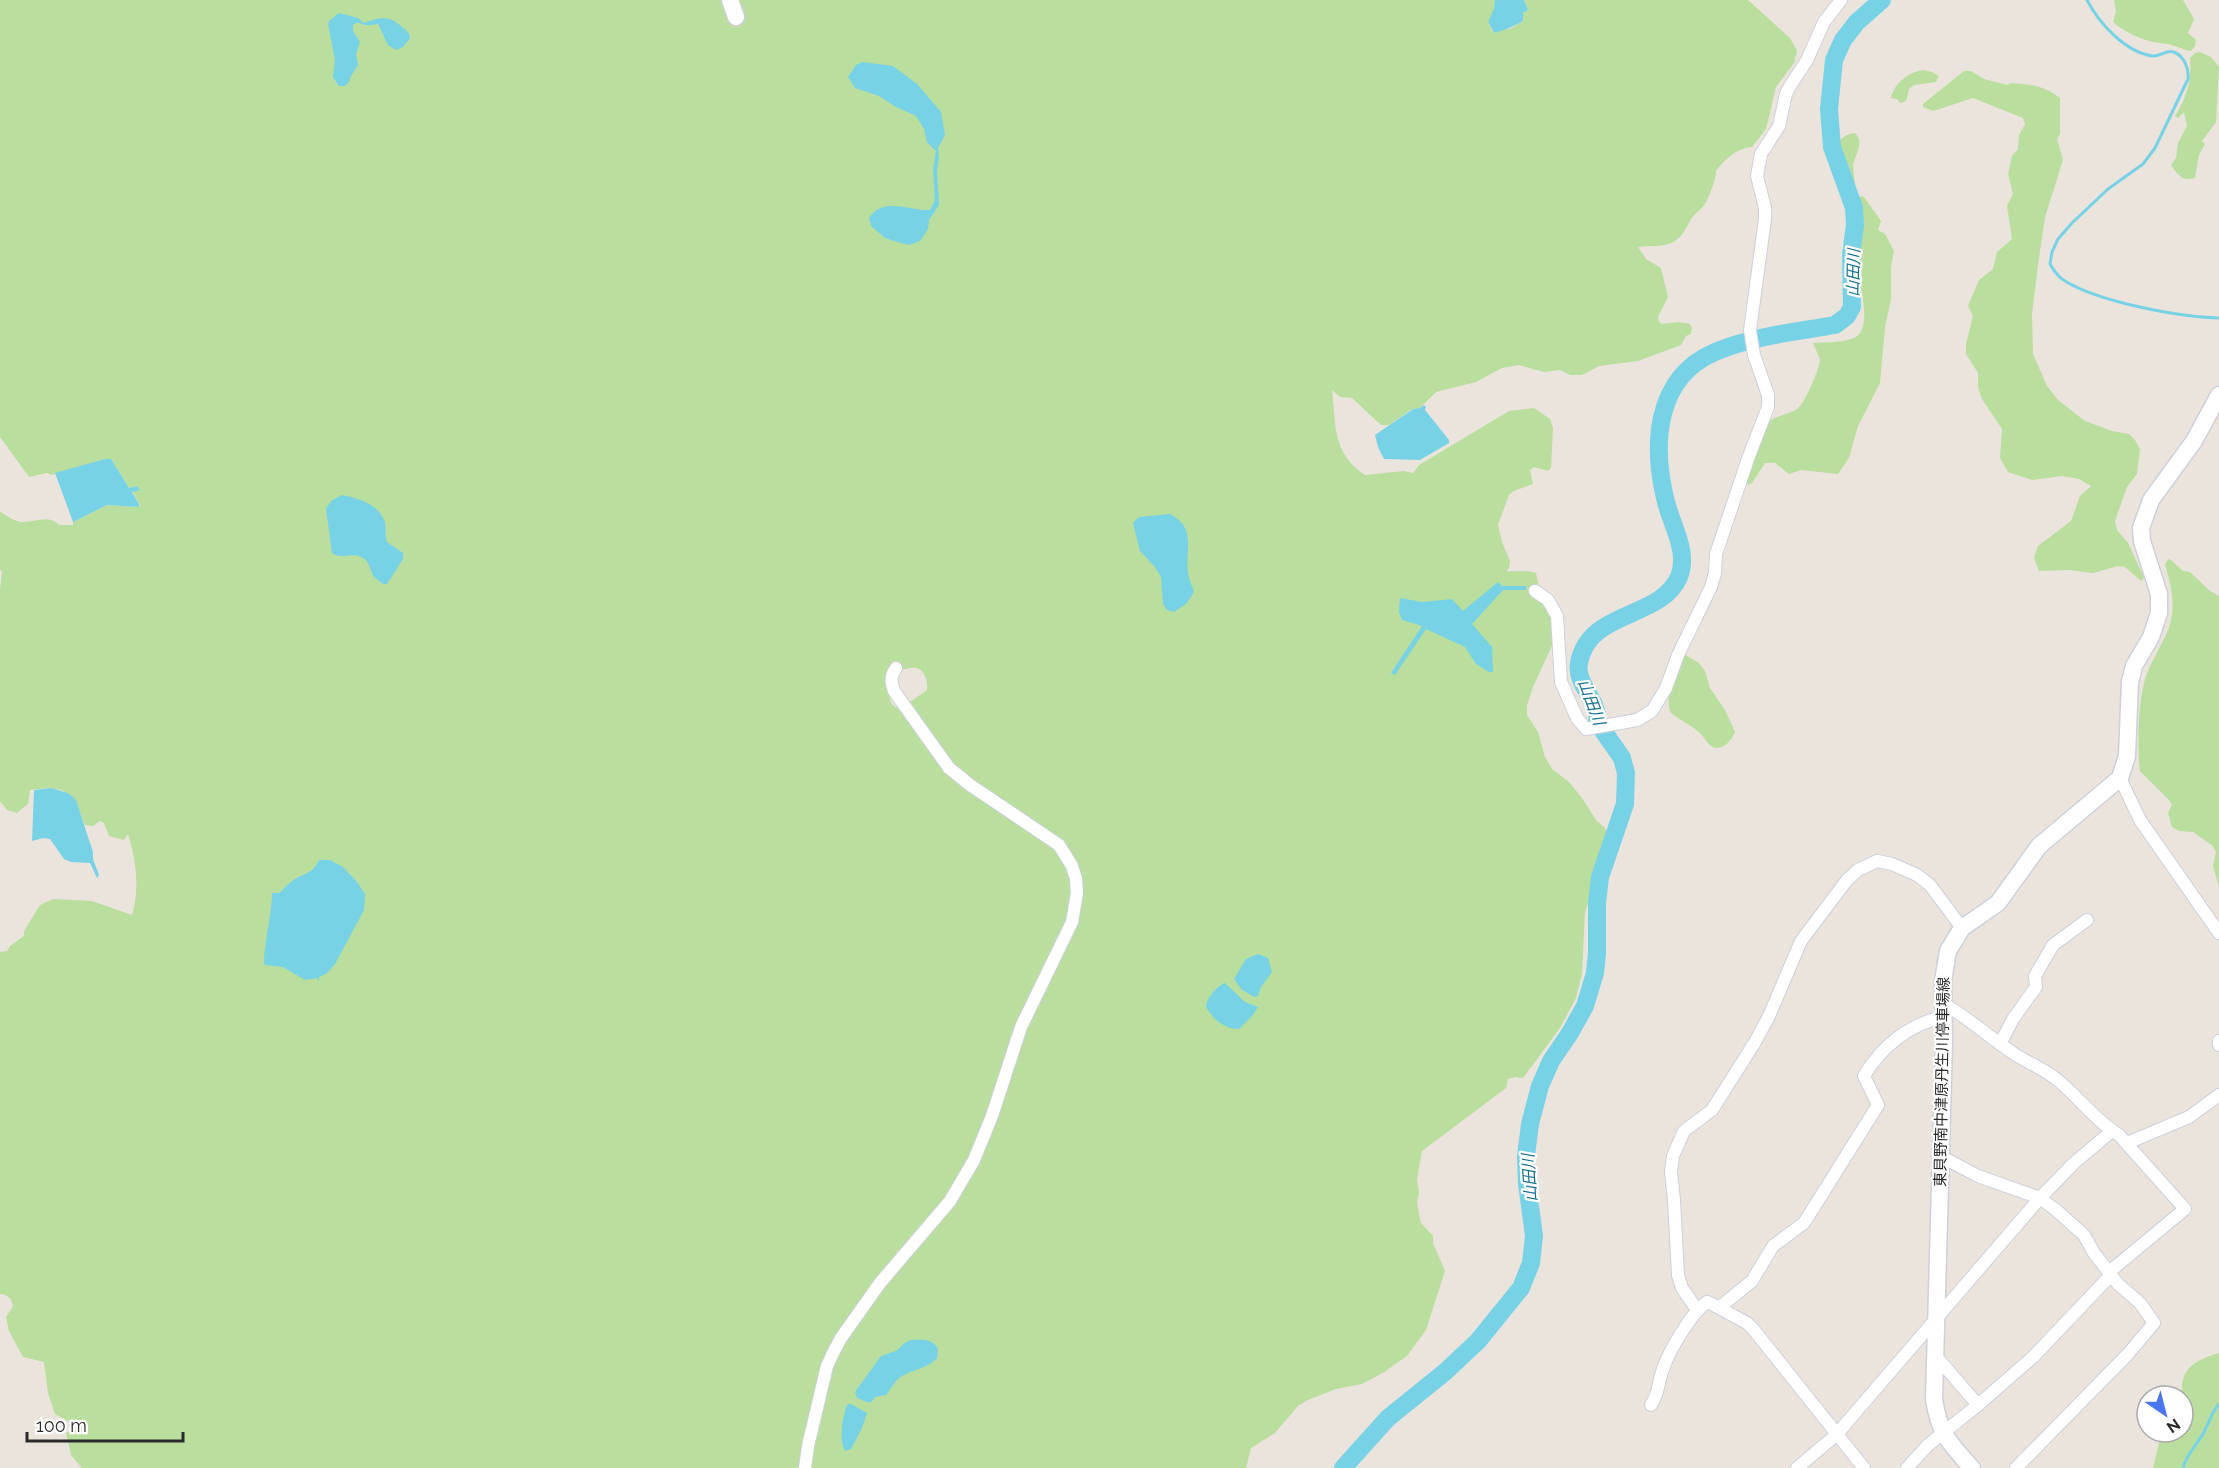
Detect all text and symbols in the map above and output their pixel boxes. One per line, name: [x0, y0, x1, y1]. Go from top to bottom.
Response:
water label: 山田川: [1844, 247, 1863, 297]
water label: 山田川: [1574, 676, 1610, 730]
street label: 東貝野南中津原丹生川停車場線: [1931, 977, 1953, 1187]
water label: 山田川: [1518, 1151, 1541, 1203]
north arrow: [2135, 1384, 2195, 1444]
scale bar: [27, 1405, 183, 1443]
text: 100 m: [36, 1415, 87, 1436]
text: N: [2163, 1415, 2184, 1437]

